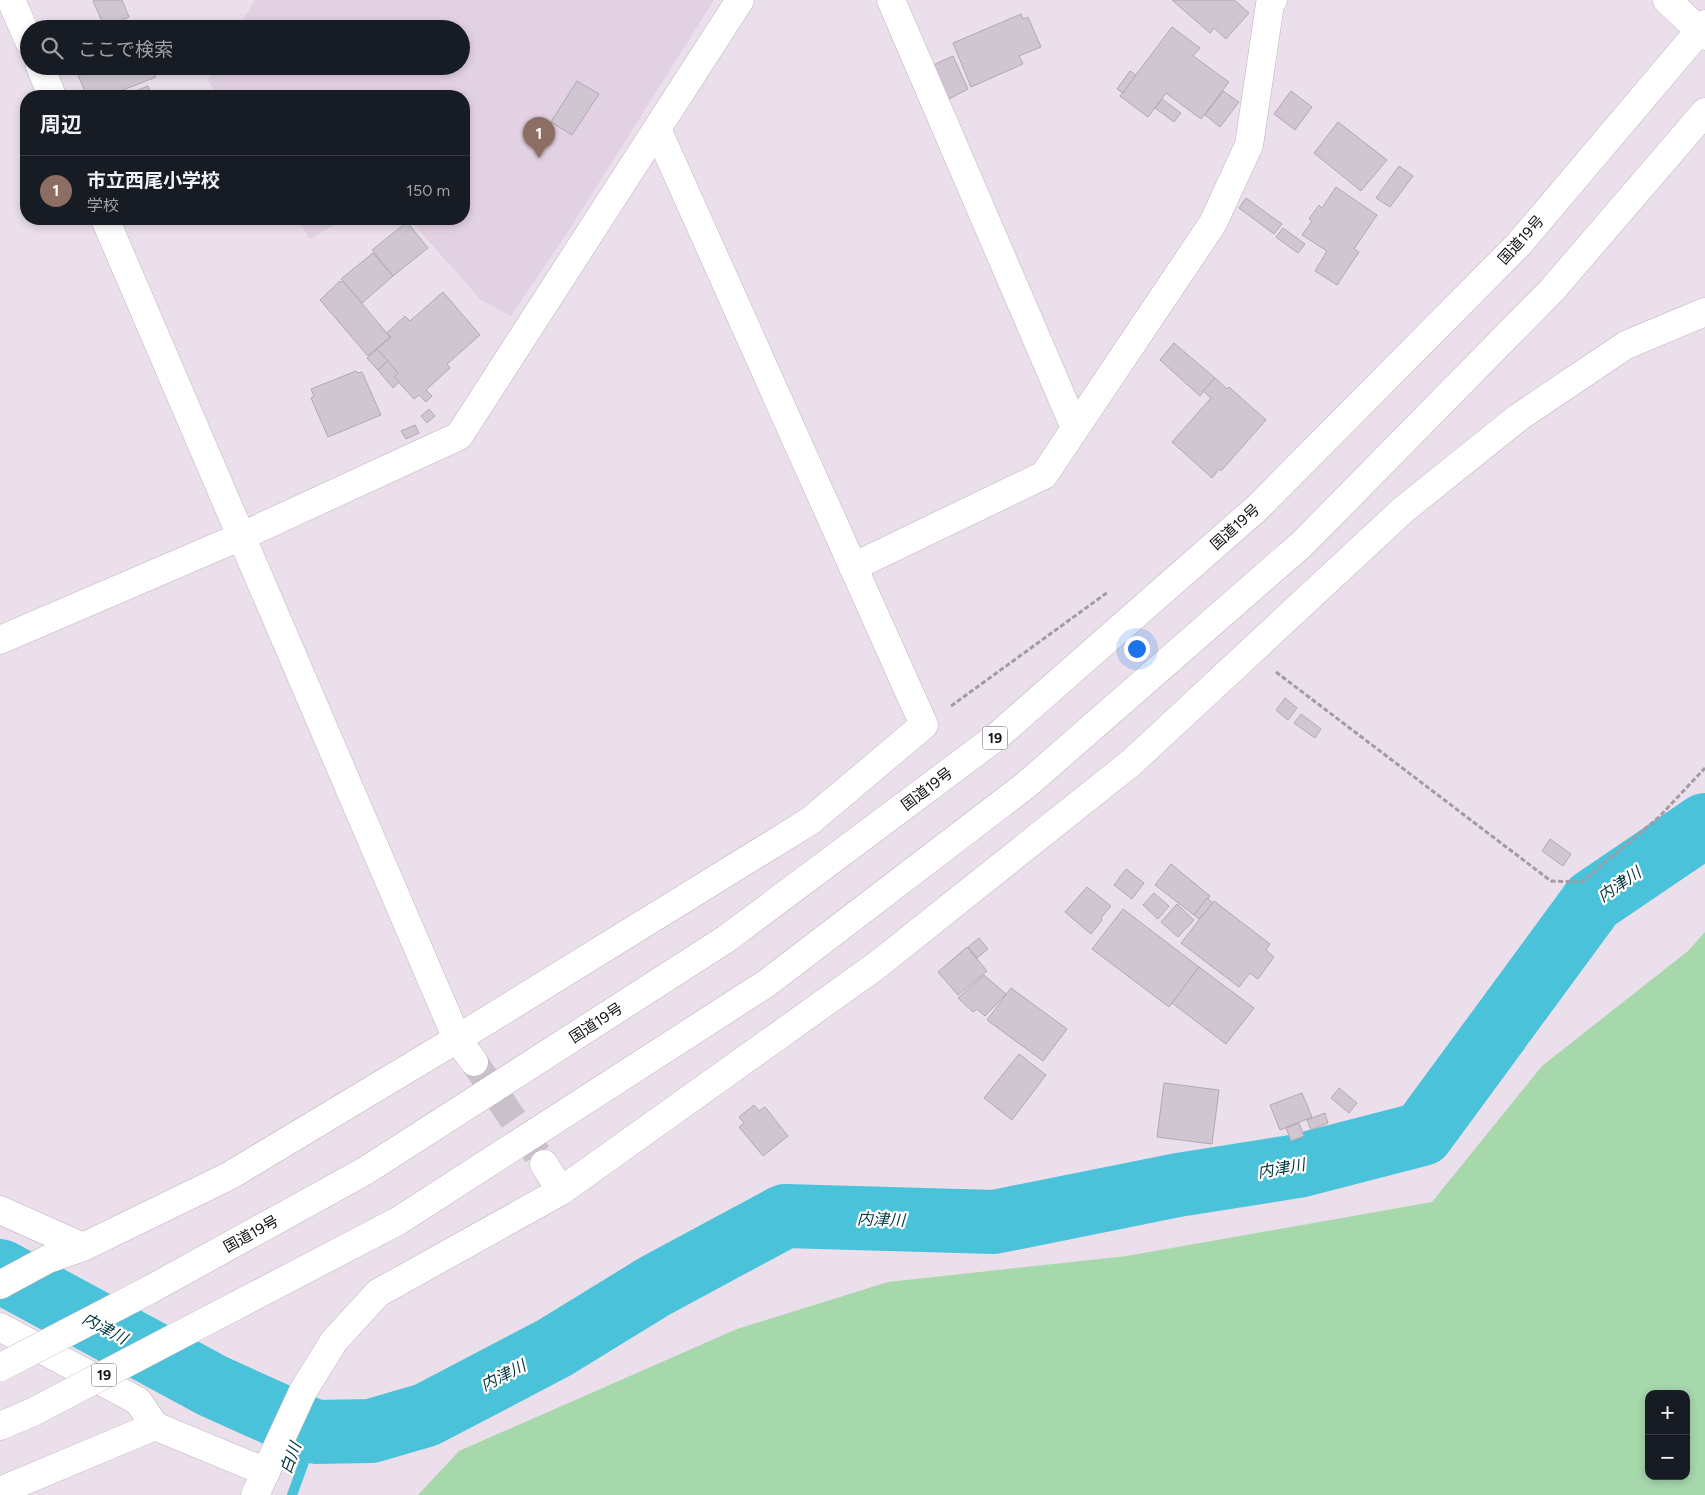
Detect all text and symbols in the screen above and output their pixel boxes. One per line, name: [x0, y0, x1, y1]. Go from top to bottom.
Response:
search box: [20, 20, 470, 75]
icon: search: [38, 34, 66, 62]
text: ここで検索: [78, 38, 173, 61]
text: 周辺: [40, 112, 82, 137]
pin: 1: [523, 117, 555, 158]
text: 市立西尾小学校: [87, 169, 220, 192]
text: 1: [53, 181, 59, 200]
text: 150 m: [406, 181, 450, 200]
text: 学校: [87, 196, 119, 215]
street label: 国道19号: [1494, 212, 1548, 268]
street label: 国道19号: [1207, 500, 1263, 554]
your location: [1124, 636, 1150, 662]
road number: 19: [982, 726, 1008, 750]
street label: 国道19号: [898, 764, 956, 814]
water label: 内津川: [1594, 862, 1646, 906]
street label: 国道19号: [566, 999, 626, 1047]
water label: 内津川: [1256, 1155, 1308, 1182]
water label: 内津川: [857, 1209, 907, 1230]
street label: 国道19号: [221, 1212, 281, 1256]
water label: 内津川: [79, 1309, 132, 1349]
water label: 内津川: [478, 1355, 531, 1395]
road number: 19: [92, 1364, 116, 1386]
map controls: [1645, 1390, 1690, 1480]
button: +: [1645, 1390, 1690, 1435]
button: −: [1645, 1435, 1690, 1480]
water label: 白川: [276, 1438, 306, 1476]

